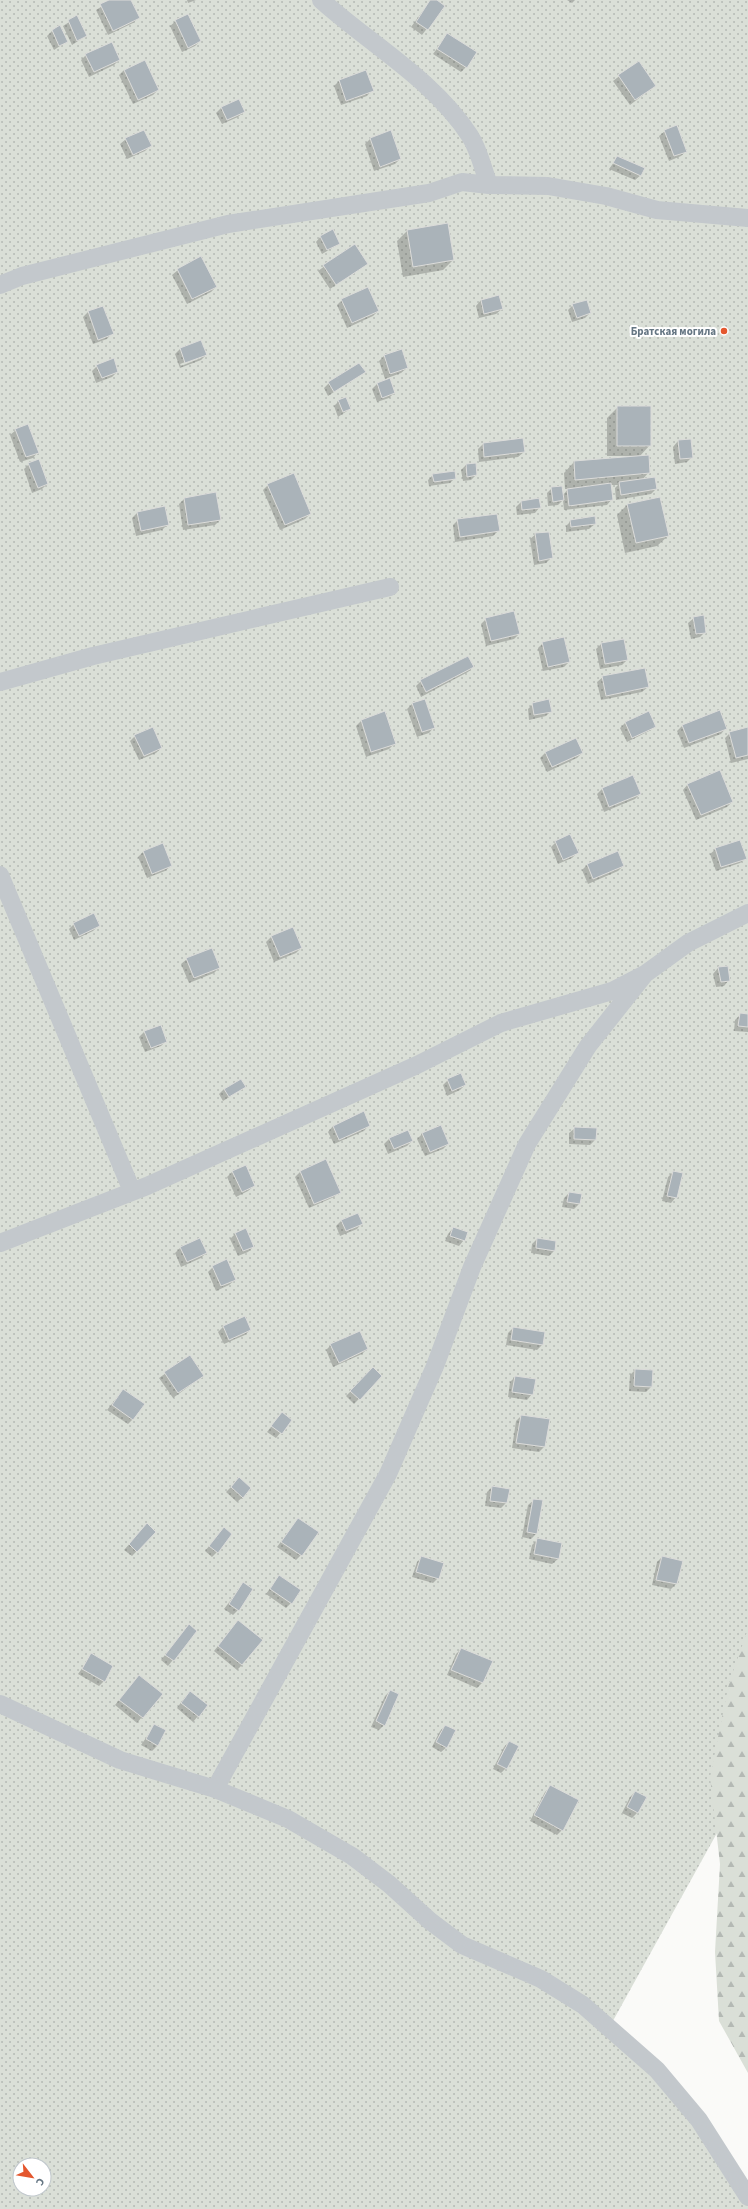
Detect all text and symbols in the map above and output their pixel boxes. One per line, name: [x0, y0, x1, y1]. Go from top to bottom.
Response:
place label: Братская могила: [631, 324, 716, 339]
marker: Братская могила: [719, 326, 729, 336]
north arrow: [12, 2157, 52, 2197]
text: С: [32, 2175, 48, 2189]

